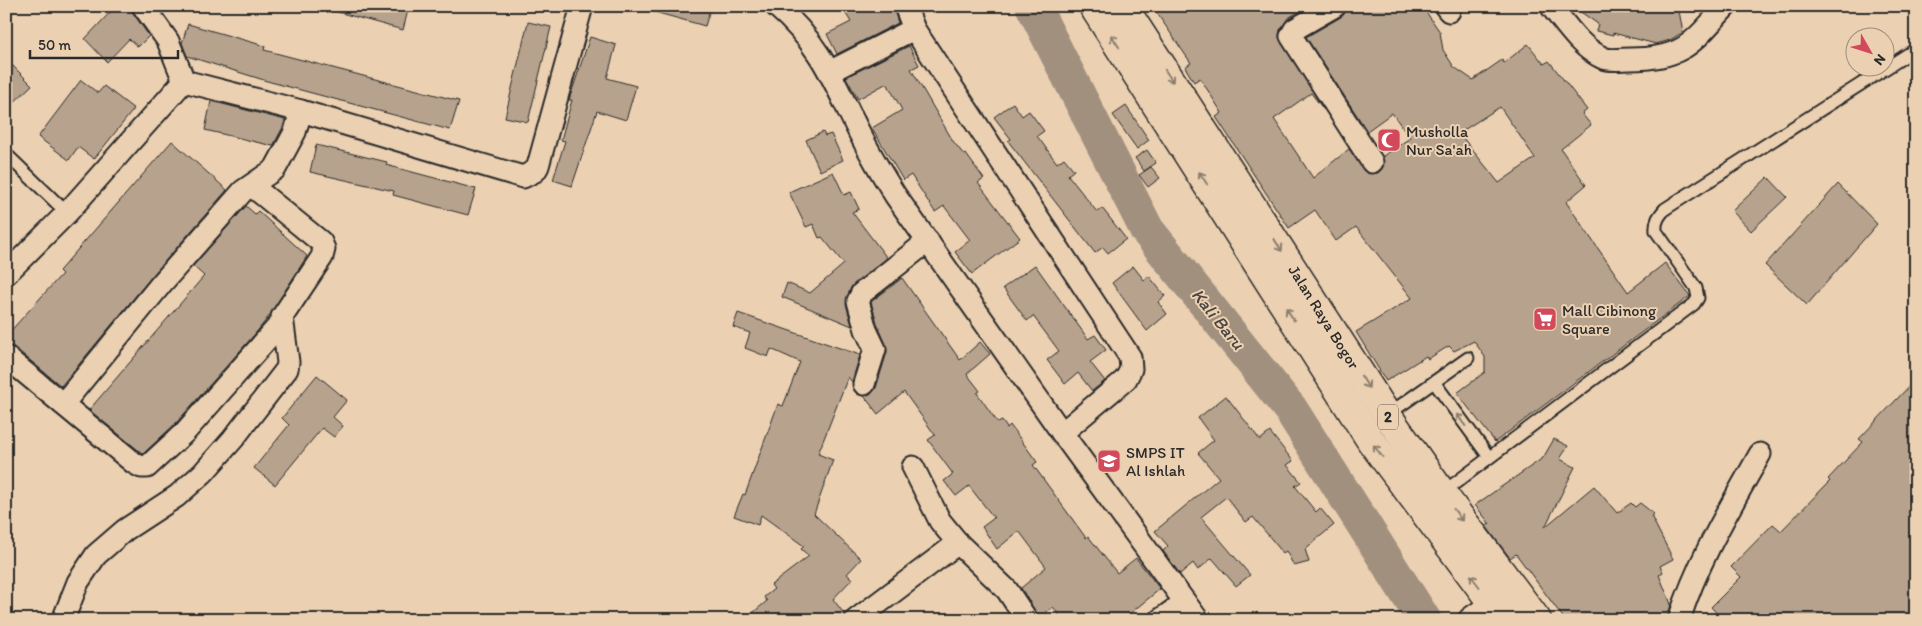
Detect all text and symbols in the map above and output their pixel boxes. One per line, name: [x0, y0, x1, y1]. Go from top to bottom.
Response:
scale bar: [30, 28, 178, 60]
north arrow: [1844, 28, 1894, 78]
one-way arrow: [1110, 35, 1120, 49]
text: 50 m: [38, 36, 71, 54]
text: N: [1870, 51, 1889, 69]
one-way arrow: [1164, 69, 1174, 83]
place label: Musholla Nur Sa'ah: [1406, 122, 1472, 159]
mosque icon: Musholla Nur Sa'ah: [1376, 127, 1402, 153]
one-way arrow: [1198, 171, 1208, 185]
one-way arrow: [1274, 237, 1284, 251]
street label: Jalan Raya Bogor: [1284, 261, 1364, 373]
water label: Kali Baru: [1187, 284, 1250, 355]
place label: Mall Cibinong Square: [1562, 301, 1657, 338]
supermarket icon: Mall Cibinong Square: [1532, 306, 1558, 332]
one-way arrow: [1285, 307, 1295, 321]
one-way arrow: [1361, 374, 1371, 388]
road number: 2: [1378, 404, 1398, 430]
one-way arrow: [1456, 413, 1466, 427]
place label: SMPS IT Al Ishlah: [1126, 443, 1185, 480]
one-way arrow: [1373, 444, 1383, 458]
school or university icon: SMPS IT Al Ishlah: [1096, 448, 1122, 474]
one-way arrow: [1453, 508, 1463, 522]
one-way arrow: [1470, 574, 1480, 588]

